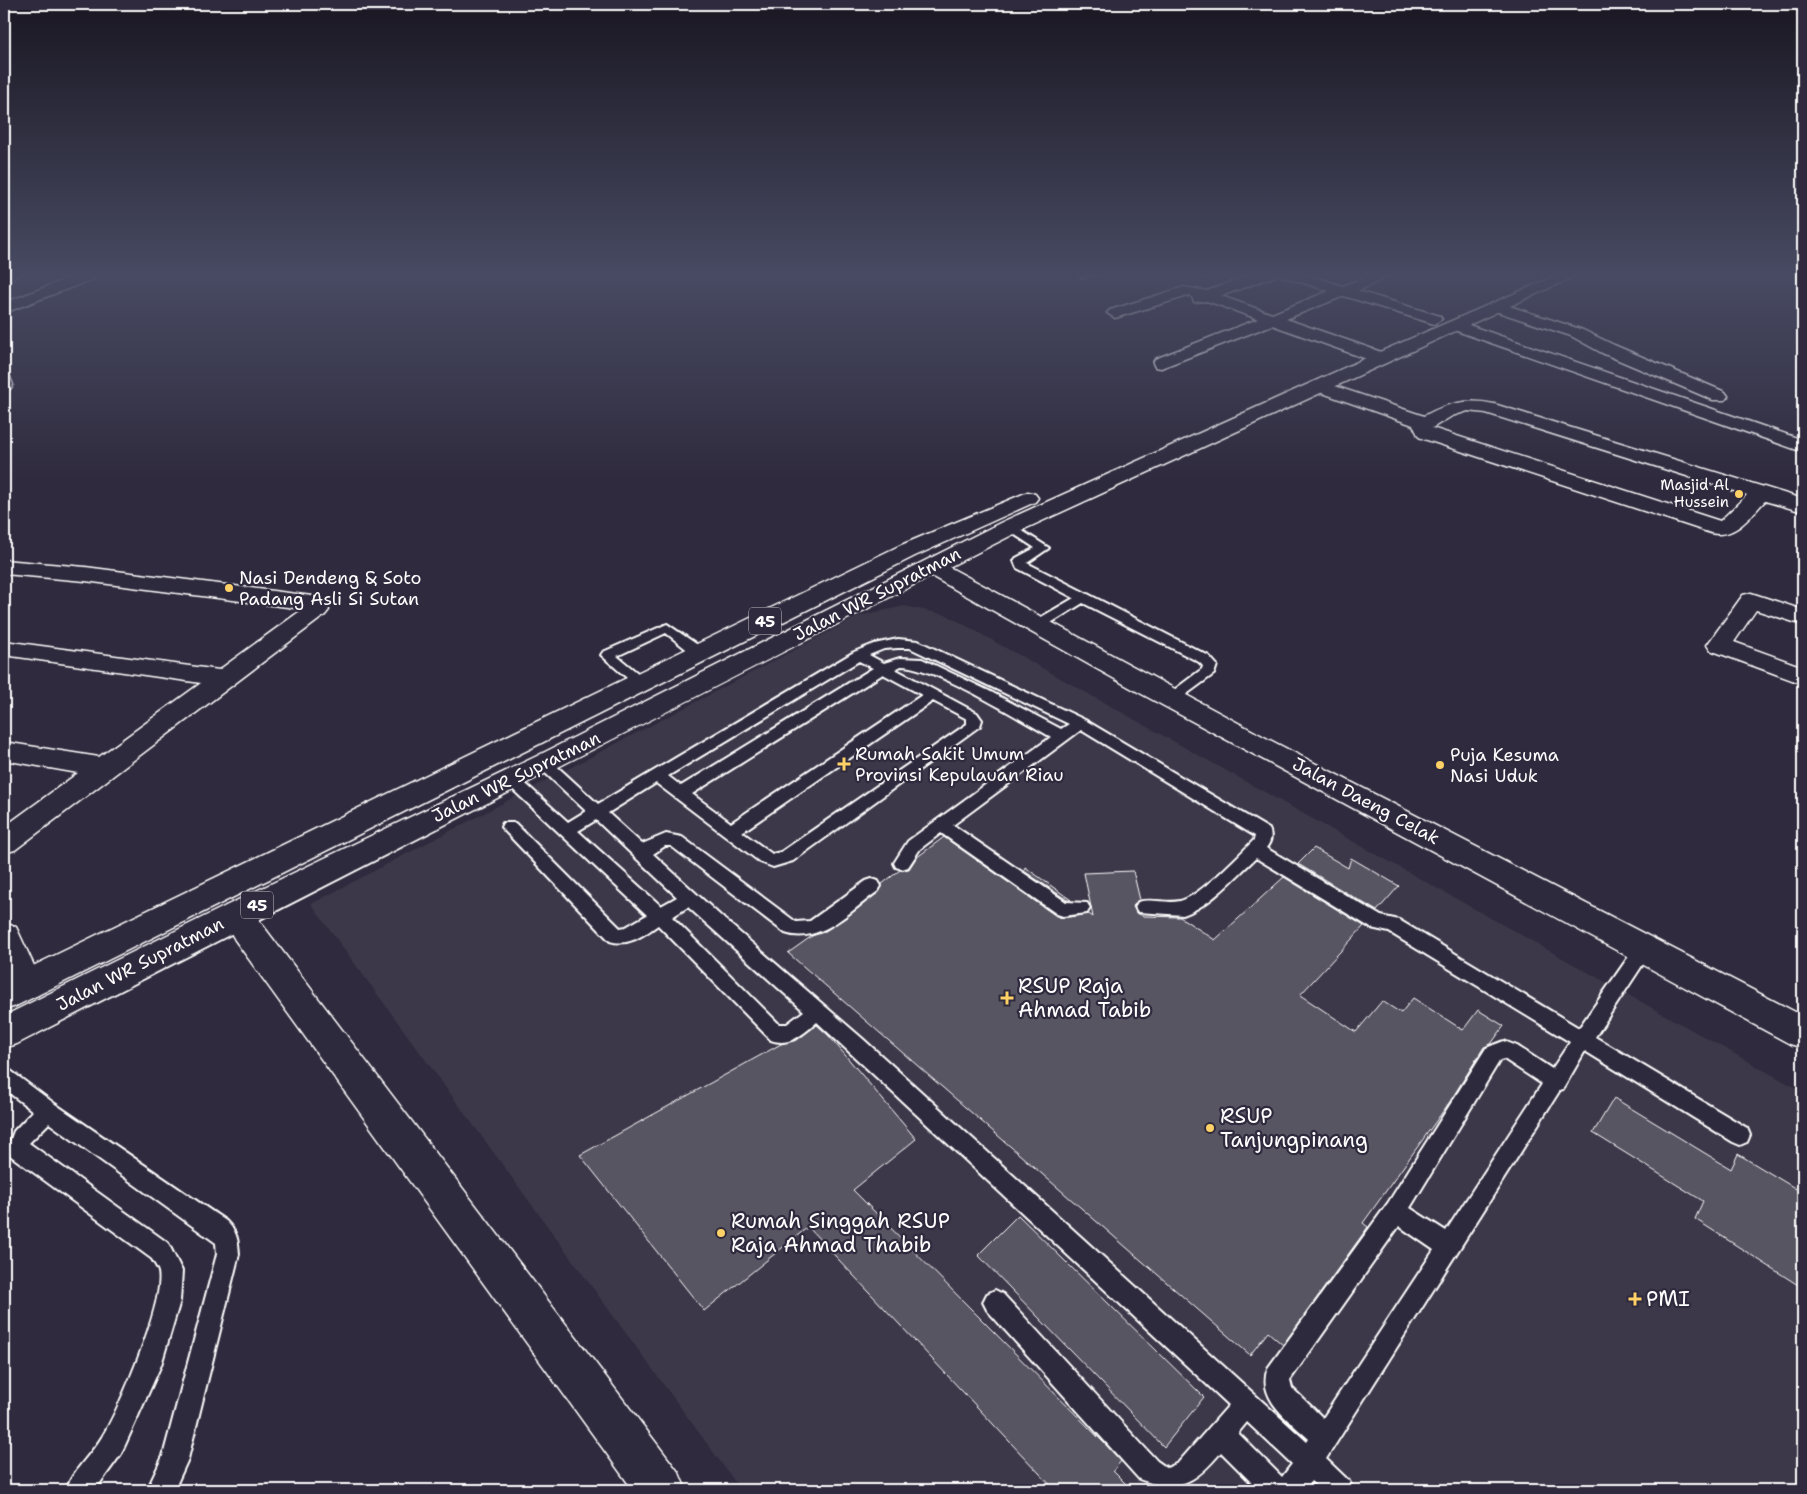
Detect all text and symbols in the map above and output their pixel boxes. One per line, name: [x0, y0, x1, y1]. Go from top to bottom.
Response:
place label: Masjid Al Hussein: [1660, 475, 1729, 512]
marker: Masjid Al Hussein: [1733, 488, 1745, 500]
street label: Jalan WR Supratman: [789, 541, 965, 647]
place label: Nasi Dendeng & Soto Padang Asli Si Sutan: [239, 566, 421, 611]
marker: Nasi Dendeng & Soto Padang Asli Si Sutan: [223, 582, 235, 594]
road number: 45: [749, 608, 781, 634]
street label: Jalan WR Supratman: [428, 726, 604, 828]
place label: Rumah Sakit Umum Provinsi Kepulauan Riau: [855, 742, 1064, 787]
place label: Puja Kesuma Nasi Uduk: [1450, 743, 1559, 788]
street label: Jalan Daeng Celak: [1288, 752, 1444, 850]
marker: Rumah Sakit Umum Provinsi Kepulauan Riau: [837, 757, 851, 771]
marker: Puja Kesuma Nasi Uduk: [1434, 759, 1446, 771]
road number: 45: [241, 892, 273, 918]
street label: Jalan WR Supratman: [52, 911, 228, 1017]
place label: RSUP Raja Ahmad Tabib: [1018, 972, 1151, 1024]
marker: RSUP Raja Ahmad Tabib: [1000, 991, 1014, 1005]
place label: RSUP Tanjungpinang: [1220, 1102, 1368, 1154]
marker: RSUP Tanjungpinang: [1204, 1122, 1216, 1134]
place label: Rumah Singgah RSUP Raja Ahmad Thabib: [731, 1207, 950, 1259]
marker: Rumah Singgah RSUP Raja Ahmad Thabib: [715, 1227, 727, 1239]
place label: PMI: [1646, 1285, 1690, 1313]
marker: PMI: [1628, 1292, 1642, 1306]

